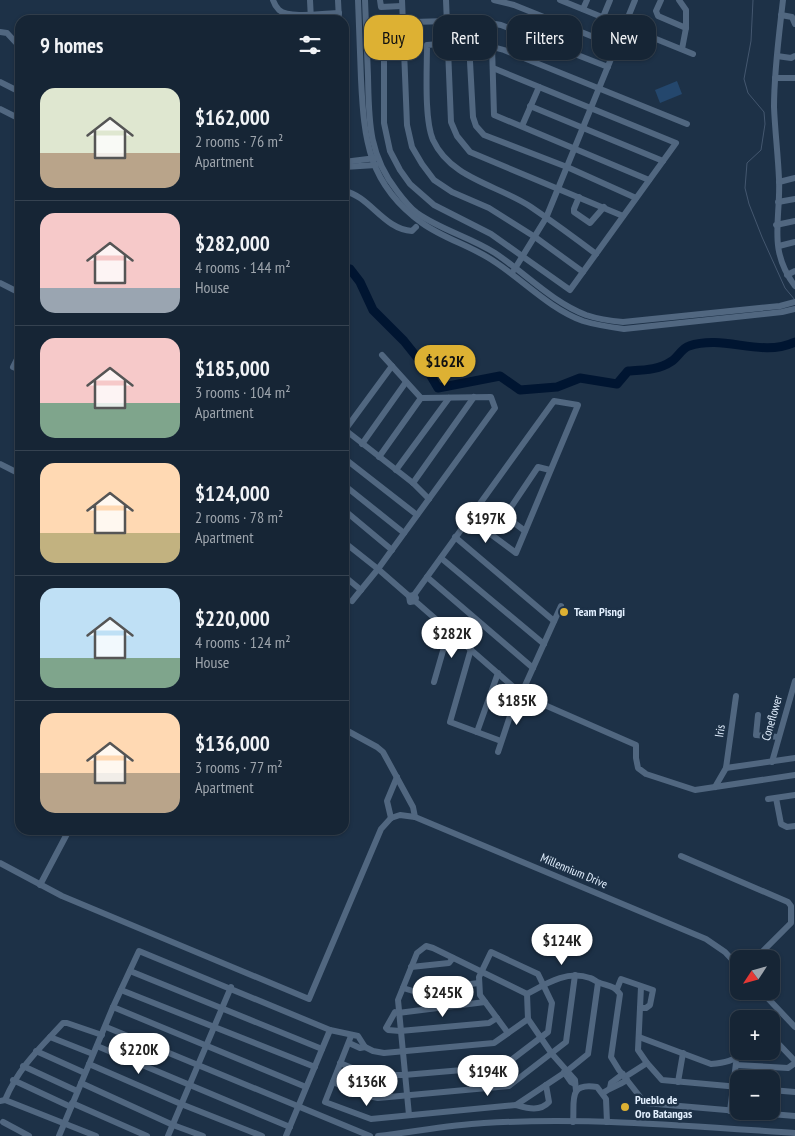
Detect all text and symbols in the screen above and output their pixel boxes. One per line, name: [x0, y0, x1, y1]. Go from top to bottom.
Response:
chip: Buy: [364, 15, 423, 60]
chip: Rent: [433, 15, 497, 60]
chip: Filters: [507, 15, 582, 60]
chip: New: [592, 15, 656, 60]
icon: filters: [296, 31, 324, 59]
text: 9 homes: [40, 32, 103, 59]
text: $162,000: [195, 104, 270, 131]
icon: home: [80, 108, 140, 168]
text: 2 rooms · 76 m²: [195, 131, 283, 151]
text: Apartment: [195, 151, 254, 171]
text: $282,000: [195, 230, 270, 257]
icon: home: [80, 233, 140, 293]
text: 4 rooms · 144 m²: [195, 257, 291, 277]
text: House: [195, 277, 229, 297]
pin: $162K: [410, 344, 480, 387]
text: $162K: [426, 351, 464, 371]
text: $185,000: [195, 355, 270, 382]
icon: home: [80, 358, 140, 418]
text: 3 rooms · 104 m²: [195, 382, 291, 402]
text: Apartment: [195, 402, 254, 422]
text: $124,000: [195, 480, 270, 507]
icon: home: [80, 483, 140, 543]
pin: $197K: [451, 502, 521, 544]
text: 2 rooms · 78 m²: [195, 507, 283, 527]
text: $197K: [467, 508, 505, 528]
text: Apartment: [195, 527, 254, 547]
place label: Team Pisngi: [574, 604, 625, 619]
text: $220,000: [195, 605, 270, 632]
marker: Team Pisngi: [558, 606, 570, 618]
icon: home: [80, 608, 140, 668]
pin: $282K: [417, 616, 487, 659]
text: $282K: [433, 623, 471, 643]
text: 4 rooms · 124 m²: [195, 632, 291, 652]
text: House: [195, 652, 229, 672]
pin: $185K: [482, 684, 552, 726]
text: $185K: [498, 690, 536, 710]
street label: Coneflower: [758, 693, 785, 742]
street label: Iris: [711, 724, 728, 738]
text: $136,000: [195, 730, 270, 757]
icon: home: [80, 733, 140, 793]
text: 3 rooms · 77 m²: [195, 757, 283, 777]
text: Apartment: [195, 777, 254, 797]
street label: Millennium Drive: [538, 850, 610, 891]
pin: $124K: [527, 924, 597, 966]
text: $124K: [543, 930, 581, 950]
north arrow: [730, 950, 780, 1000]
map controls: [730, 950, 780, 1120]
pin: $245K: [408, 976, 478, 1018]
text: $245K: [424, 982, 462, 1002]
button: +: [730, 1010, 780, 1060]
pin: $220K: [104, 1032, 174, 1075]
text: $220K: [120, 1039, 158, 1059]
pin: $194K: [453, 1054, 523, 1097]
text: $194K: [469, 1061, 507, 1081]
pin: $136K: [332, 1064, 402, 1107]
button: −: [730, 1070, 780, 1120]
text: $136K: [348, 1071, 386, 1091]
place label: Pueblo de Oro Batangas: [635, 1092, 692, 1121]
marker: Pueblo de Oro Batangas: [619, 1101, 631, 1113]

